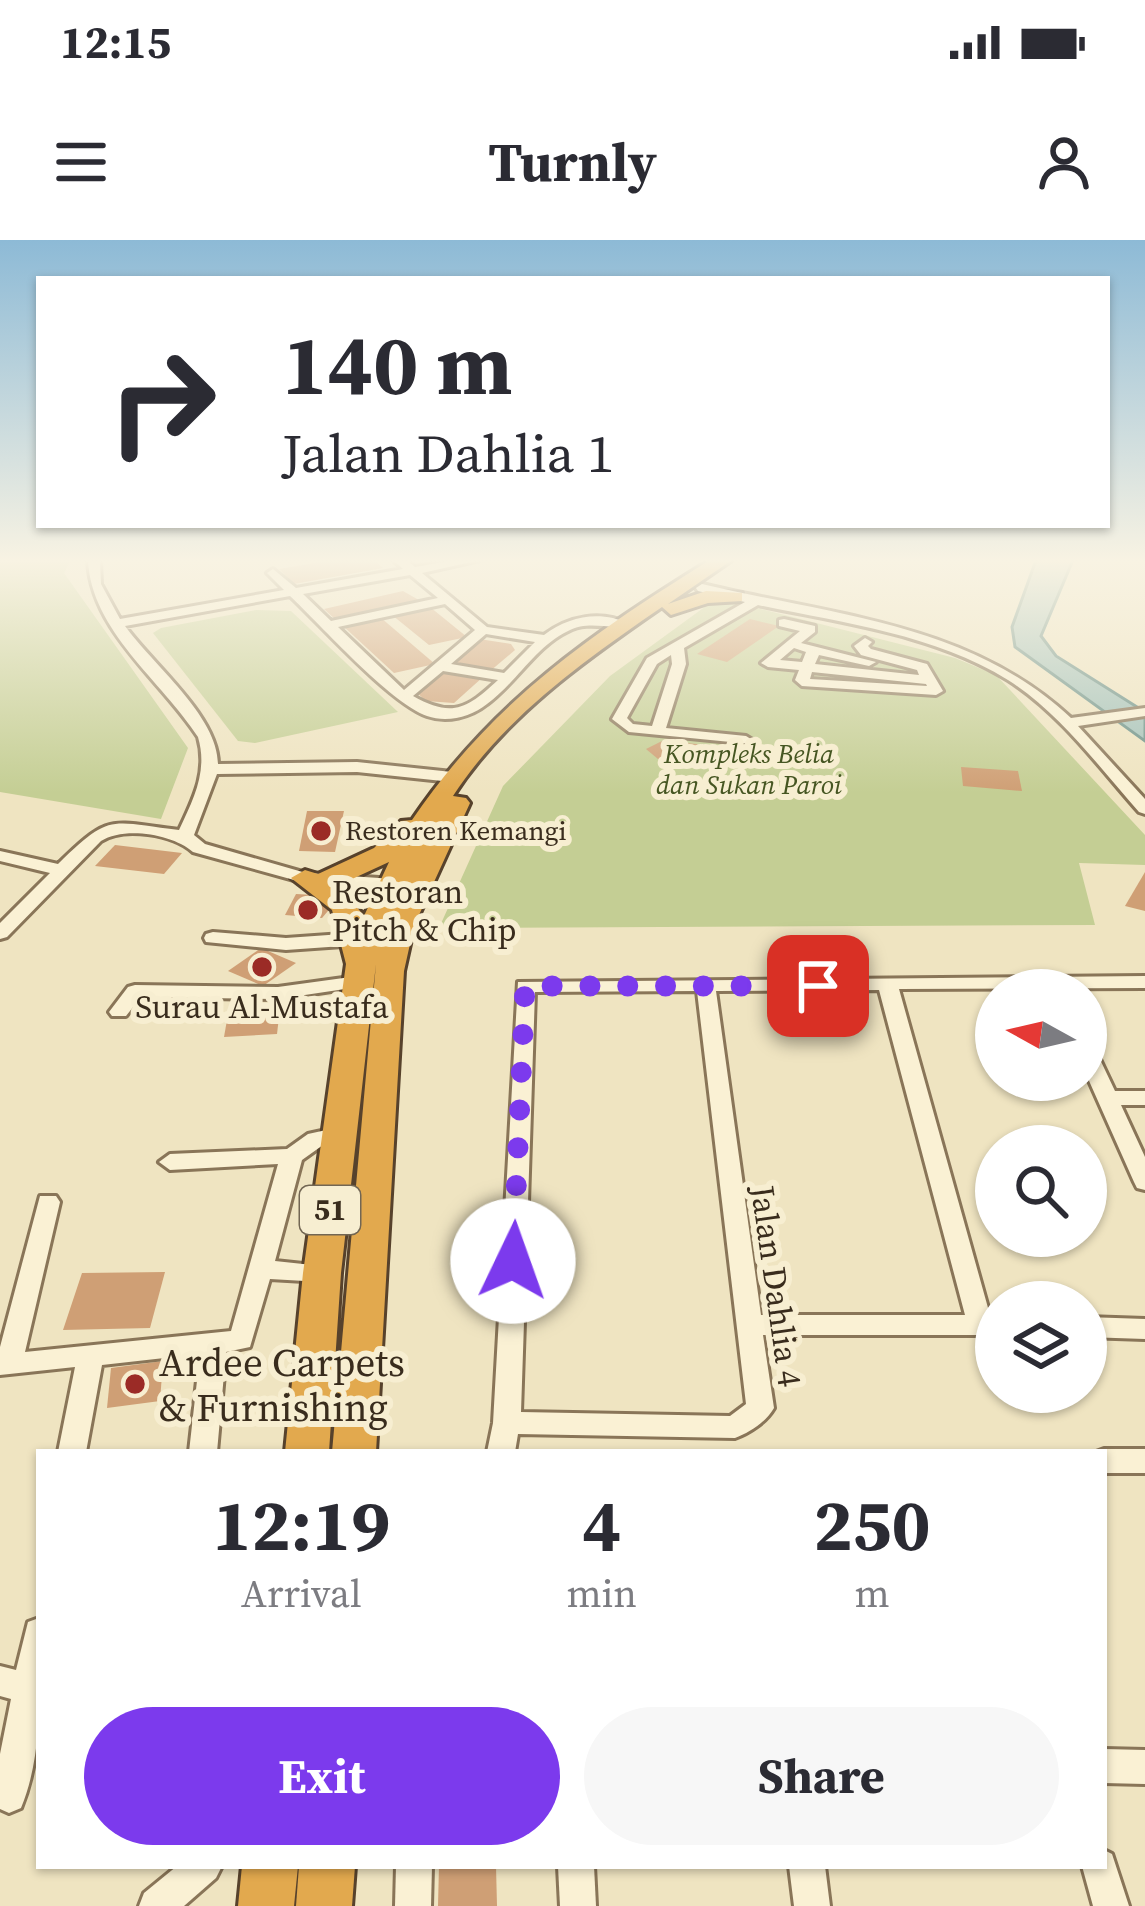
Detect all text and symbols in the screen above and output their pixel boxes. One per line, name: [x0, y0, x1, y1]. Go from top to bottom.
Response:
text: 12:15: [60, 11, 171, 73]
text: Turnly: [488, 125, 657, 199]
icon: menu: [48, 129, 114, 195]
icon: person: [1031, 129, 1097, 195]
text: 140 m: [282, 307, 513, 422]
icon: right: [84, 324, 240, 480]
text: Jalan Dahlia 1: [282, 416, 614, 490]
park label: Kompleks Belia dan Sukan Paroi: [656, 735, 842, 803]
place label: Restoren Kemangi: [345, 812, 567, 849]
marker: Restoren Kemangi: [308, 818, 334, 844]
place label: Restoran Pitch & Chip: [332, 869, 516, 952]
marker: Restoran Pitch & Chip: [295, 897, 321, 923]
pin: [767, 935, 869, 1037]
icon: arrive: [785, 953, 851, 1019]
marker: Surau Al-Mustafa: [249, 954, 275, 980]
north arrow: [975, 969, 1107, 1101]
map controls: [975, 969, 1107, 1413]
place label: Surau Al-Mustafa: [135, 984, 389, 1029]
button: search: [975, 1125, 1107, 1257]
street label: Jalan Dahlia 4: [740, 1182, 813, 1390]
road number: 51: [300, 1186, 360, 1234]
position arrow: [450, 1198, 576, 1324]
button: layers: [975, 1281, 1107, 1413]
place label: Ardee Carpets & Furnishing: [159, 1336, 405, 1434]
marker: Ardee Carpets & Furnishing: [122, 1371, 148, 1397]
text: 12:19: [212, 1475, 390, 1574]
text: 4: [582, 1475, 621, 1574]
text: 250: [813, 1475, 931, 1574]
text: Arrival: [241, 1567, 362, 1620]
text: min: [567, 1567, 637, 1620]
text: m: [854, 1567, 890, 1620]
button: Exit: [84, 1707, 560, 1845]
button: Share: [584, 1707, 1059, 1845]

